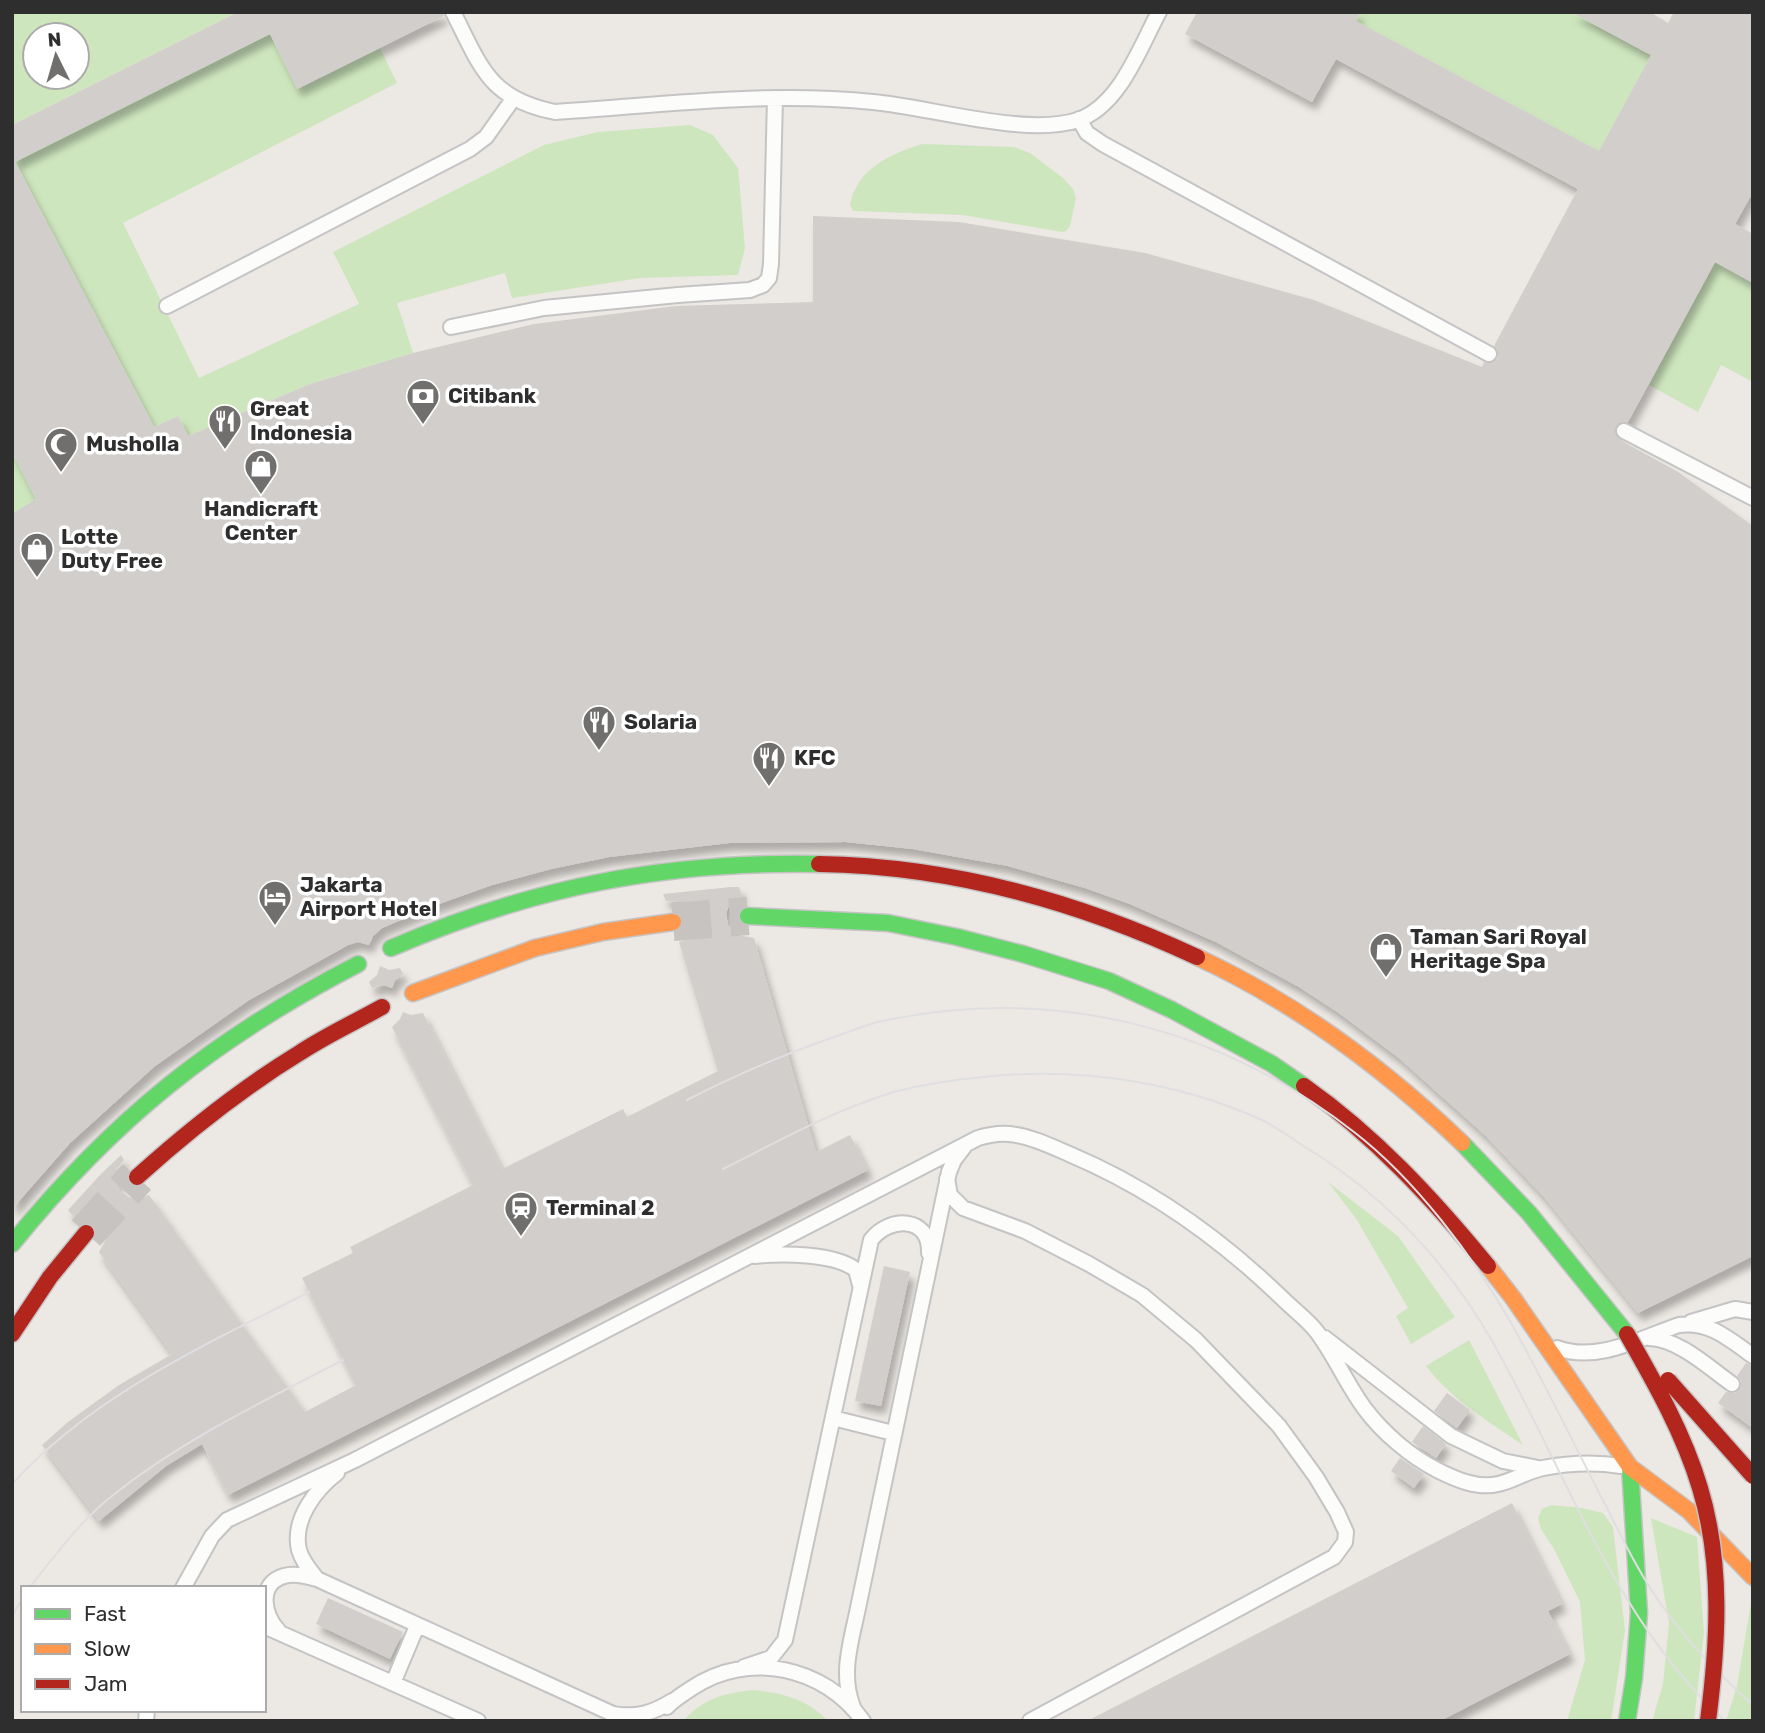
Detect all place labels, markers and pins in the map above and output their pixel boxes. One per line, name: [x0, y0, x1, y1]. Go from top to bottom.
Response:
bank icon: Citibank: [404, 377, 442, 426]
place label: Citibank: [448, 383, 537, 408]
place label: Great Indonesia: [250, 396, 352, 445]
restaurant icon: Great Indonesia: [206, 402, 244, 451]
mosque icon: Musholla: [42, 425, 80, 474]
place label: Musholla: [86, 431, 179, 456]
shop icon: Handicraft Center: [242, 447, 280, 496]
place label: Handicraft Center: [204, 496, 318, 545]
place label: Lotte Duty Free: [61, 524, 163, 573]
shop icon: Lotte Duty Free: [18, 530, 56, 579]
restaurant icon: Solaria: [580, 703, 618, 752]
place label: Solaria: [624, 709, 697, 734]
restaurant icon: KFC: [750, 739, 788, 788]
place label: KFC: [794, 745, 836, 770]
place label: Jakarta Airport Hotel: [300, 872, 437, 921]
hotel icon: Jakarta Airport Hotel: [256, 878, 294, 927]
place label: Taman Sari Royal Heritage Spa: [1410, 924, 1587, 973]
shop icon: Taman Sari Royal Heritage Spa: [1367, 930, 1405, 979]
station icon: Terminal 2: [502, 1189, 540, 1238]
place label: Terminal 2: [546, 1195, 655, 1220]

